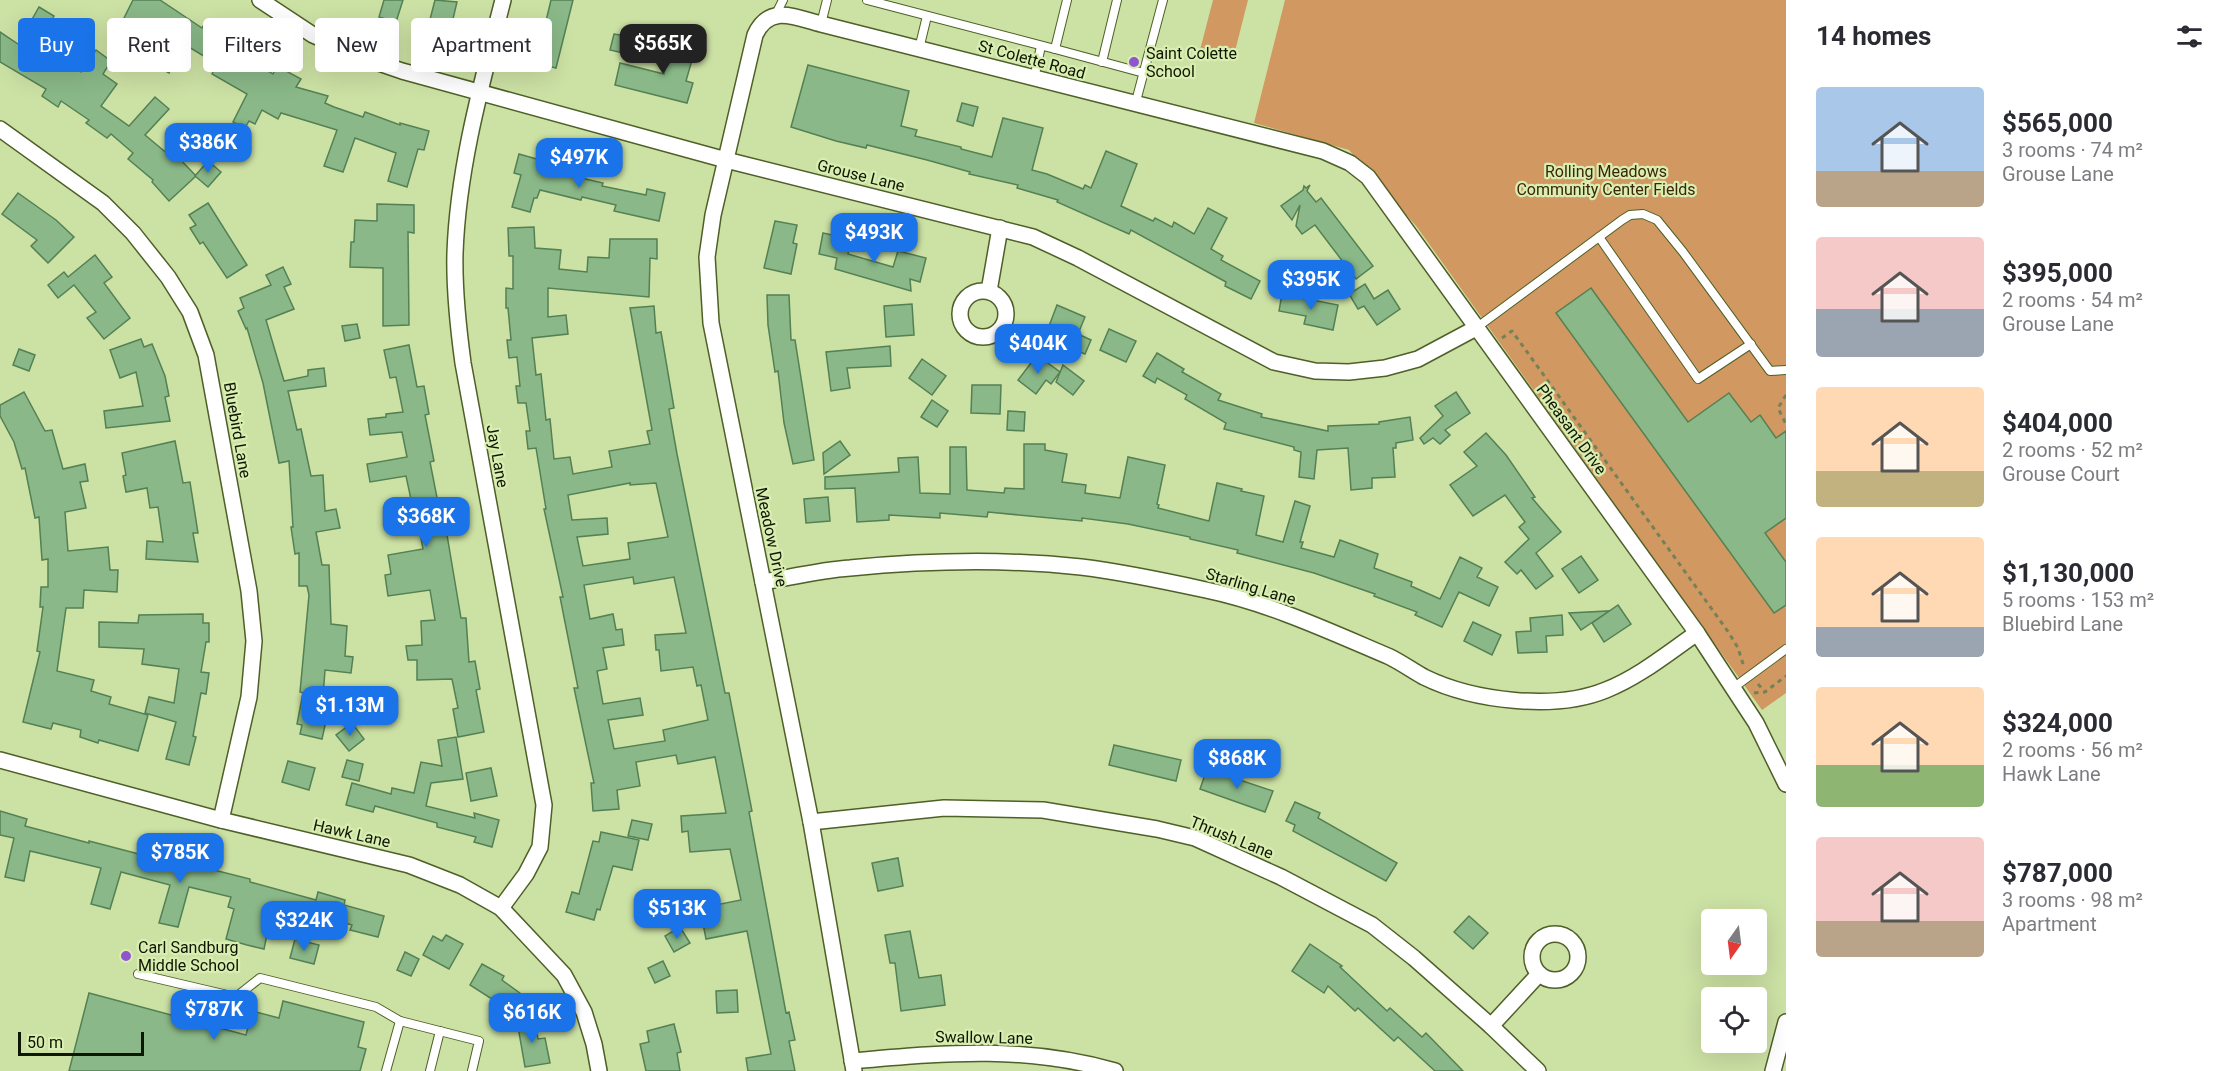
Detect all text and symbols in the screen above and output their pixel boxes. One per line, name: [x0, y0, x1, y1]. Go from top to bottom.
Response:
chip: Buy: [18, 18, 95, 72]
chip: Rent: [107, 18, 191, 72]
chip: Filters: [203, 18, 303, 72]
chip: New: [315, 18, 399, 72]
chip: Apartment: [411, 18, 552, 72]
icon: filters: [2173, 20, 2206, 53]
text: 14 homes: [1816, 21, 1931, 51]
pin: $565K: [621, 24, 705, 75]
text: $565K: [634, 31, 692, 55]
street label: St Colette Road: [976, 36, 1088, 83]
place label: Saint Colette School: [1146, 44, 1237, 81]
marker: Saint Colette School: [1127, 55, 1141, 69]
text: $565,000: [2002, 108, 2113, 138]
icon: home: [1864, 111, 1936, 183]
pin: $386K: [166, 123, 250, 174]
text: $386K: [179, 130, 237, 154]
pin: $497K: [537, 138, 621, 189]
text: 3 rooms · 74 m²: [2002, 138, 2143, 162]
text: $497K: [550, 145, 608, 169]
street label: Grouse Lane: [815, 155, 907, 196]
park label: Rolling Meadows Community Center Fields: [1516, 162, 1696, 199]
text: Grouse Lane: [2002, 162, 2114, 186]
pin: $493K: [832, 213, 916, 264]
text: $493K: [845, 220, 903, 244]
text: $395,000: [2002, 258, 2113, 288]
pin: $395K: [1269, 260, 1353, 311]
icon: home: [1864, 261, 1936, 333]
text: $395K: [1282, 267, 1340, 291]
text: 2 rooms · 54 m²: [2002, 288, 2143, 312]
text: Grouse Lane: [2002, 312, 2114, 336]
pin: $404K: [996, 324, 1080, 375]
text: $404K: [1009, 331, 1067, 355]
street label: Pheasant Drive: [1532, 380, 1611, 478]
street label: Bluebird Lane: [220, 381, 255, 479]
text: $404,000: [2002, 408, 2113, 438]
icon: home: [1864, 411, 1936, 483]
street label: Jay Lane: [483, 423, 512, 489]
text: 2 rooms · 52 m²: [2002, 438, 2143, 462]
text: Grouse Court: [2002, 462, 2120, 486]
street label: Meadow Drive: [752, 486, 791, 589]
pin: $368K: [384, 497, 468, 548]
text: $368K: [397, 504, 455, 528]
text: $1,130,000: [2002, 558, 2134, 588]
icon: home: [1864, 561, 1936, 633]
street label: Starling Lane: [1204, 564, 1298, 609]
text: 5 rooms · 153 m²: [2002, 588, 2154, 612]
text: Bluebird Lane: [2002, 612, 2123, 636]
pin: $1.13M: [301, 686, 399, 737]
text: $1.13M: [315, 693, 385, 717]
text: $324,000: [2002, 708, 2113, 738]
icon: home: [1864, 711, 1936, 783]
text: 2 rooms · 56 m²: [2002, 738, 2143, 762]
pin: $868K: [1195, 739, 1279, 790]
text: $868K: [1208, 746, 1266, 770]
text: Hawk Lane: [2002, 762, 2101, 786]
street label: Thrush Lane: [1187, 812, 1276, 863]
street label: Hawk Lane: [311, 815, 392, 852]
pin: $785K: [138, 833, 222, 884]
text: $785K: [151, 840, 209, 864]
text: $787,000: [2002, 858, 2113, 888]
icon: home: [1864, 861, 1936, 933]
text: 3 rooms · 98 m²: [2002, 888, 2143, 912]
pin: $513K: [635, 889, 719, 940]
text: $513K: [648, 896, 706, 920]
pin: $324K: [262, 901, 346, 952]
text: $324K: [275, 908, 333, 932]
north arrow: [1701, 909, 1767, 975]
map controls: [1701, 909, 1767, 1053]
text: Apartment: [2002, 912, 2097, 936]
place label: Carl Sandburg Middle School: [138, 938, 239, 975]
marker: Carl Sandburg Middle School: [119, 949, 133, 963]
button: locate: [1701, 987, 1767, 1053]
pin: $787K: [172, 990, 256, 1041]
pin: $616K: [490, 993, 574, 1044]
text: $787K: [185, 997, 243, 1021]
text: $616K: [503, 1000, 561, 1024]
street label: Swallow Lane: [935, 1027, 1033, 1048]
scale bar: [18, 1029, 144, 1056]
text: 50 m: [27, 1033, 63, 1052]

